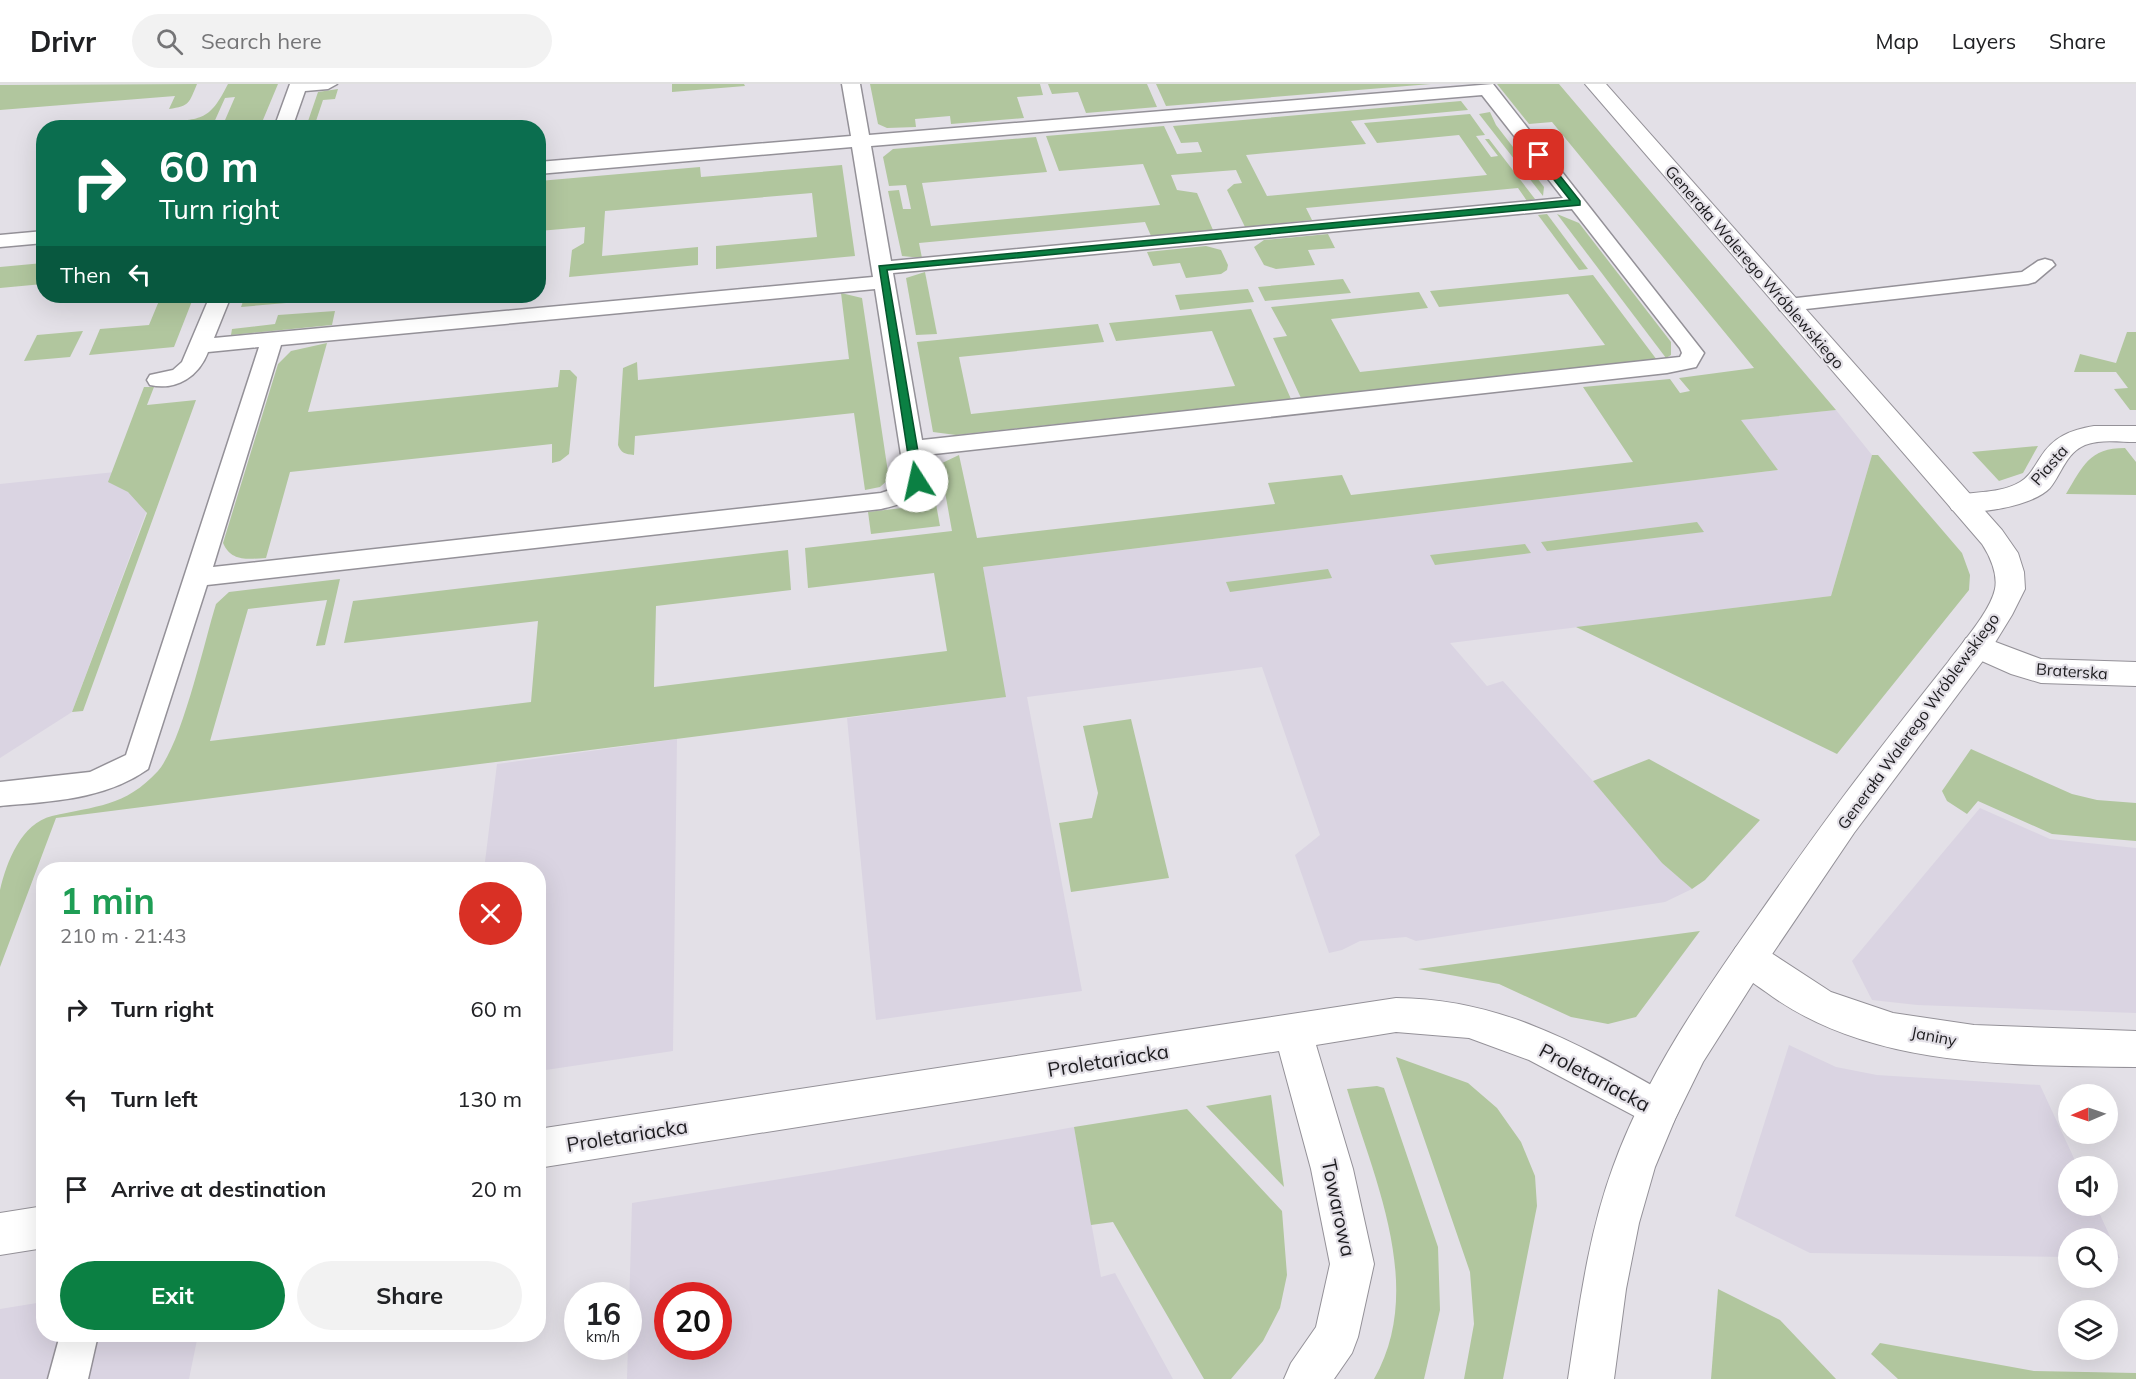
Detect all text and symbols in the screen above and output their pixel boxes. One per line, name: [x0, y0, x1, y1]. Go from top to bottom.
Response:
search box: [132, 14, 552, 68]
text: Drivr: [30, 24, 96, 59]
icon: search: [153, 25, 186, 58]
text: Search here: [201, 27, 322, 55]
text: Map: [1876, 28, 1919, 54]
text: Layers: [1952, 28, 2016, 54]
text: Share: [2049, 28, 2106, 54]
pin: [1513, 129, 1564, 180]
icon: arrive: [1522, 138, 1555, 171]
text: 60 m: [159, 140, 259, 193]
icon: right: [60, 144, 138, 222]
street label: Generała Walerego Wróblewskiego: [1661, 161, 1849, 373]
text: Turn right: [159, 192, 279, 226]
icon: left: [123, 258, 156, 291]
text: Then: [60, 261, 111, 289]
street label: Piasta: [2026, 441, 2072, 489]
position arrow: [885, 449, 949, 513]
street label: Generała Walerego Wróblewskiego: [1833, 609, 2003, 833]
street label: Braterska: [2035, 659, 2109, 683]
text: 1 min: [60, 878, 155, 923]
button: close: [459, 882, 522, 945]
text: 210 m · 21:43: [60, 923, 186, 948]
icon: right: [60, 993, 93, 1026]
text: Turn right: [111, 995, 214, 1023]
text: 60 m: [471, 995, 522, 1023]
street label: Janiny: [1910, 1022, 1959, 1050]
street label: Proletariacka: [1535, 1037, 1655, 1117]
street label: Proletariacka: [1046, 1038, 1170, 1082]
icon: left: [60, 1083, 93, 1116]
north arrow: [2058, 1084, 2118, 1144]
map controls: [2058, 1084, 2118, 1360]
text: Turn left: [111, 1085, 198, 1113]
text: 130 m: [457, 1085, 522, 1113]
street label: Proletariacka: [565, 1113, 689, 1157]
button: sound: [2058, 1156, 2118, 1216]
street label: Towarowa: [1317, 1157, 1361, 1259]
icon: arrive: [60, 1173, 93, 1206]
text: Arrive at destination: [111, 1175, 326, 1203]
text: 20 m: [471, 1175, 522, 1203]
button: search: [2058, 1228, 2118, 1288]
button: Exit: [60, 1261, 285, 1330]
button: Share: [297, 1261, 522, 1330]
speed limit sign: 20: [654, 1282, 732, 1360]
text: 16: [585, 1295, 621, 1333]
button: layers: [2058, 1300, 2118, 1360]
text: km/h: [586, 1327, 620, 1346]

